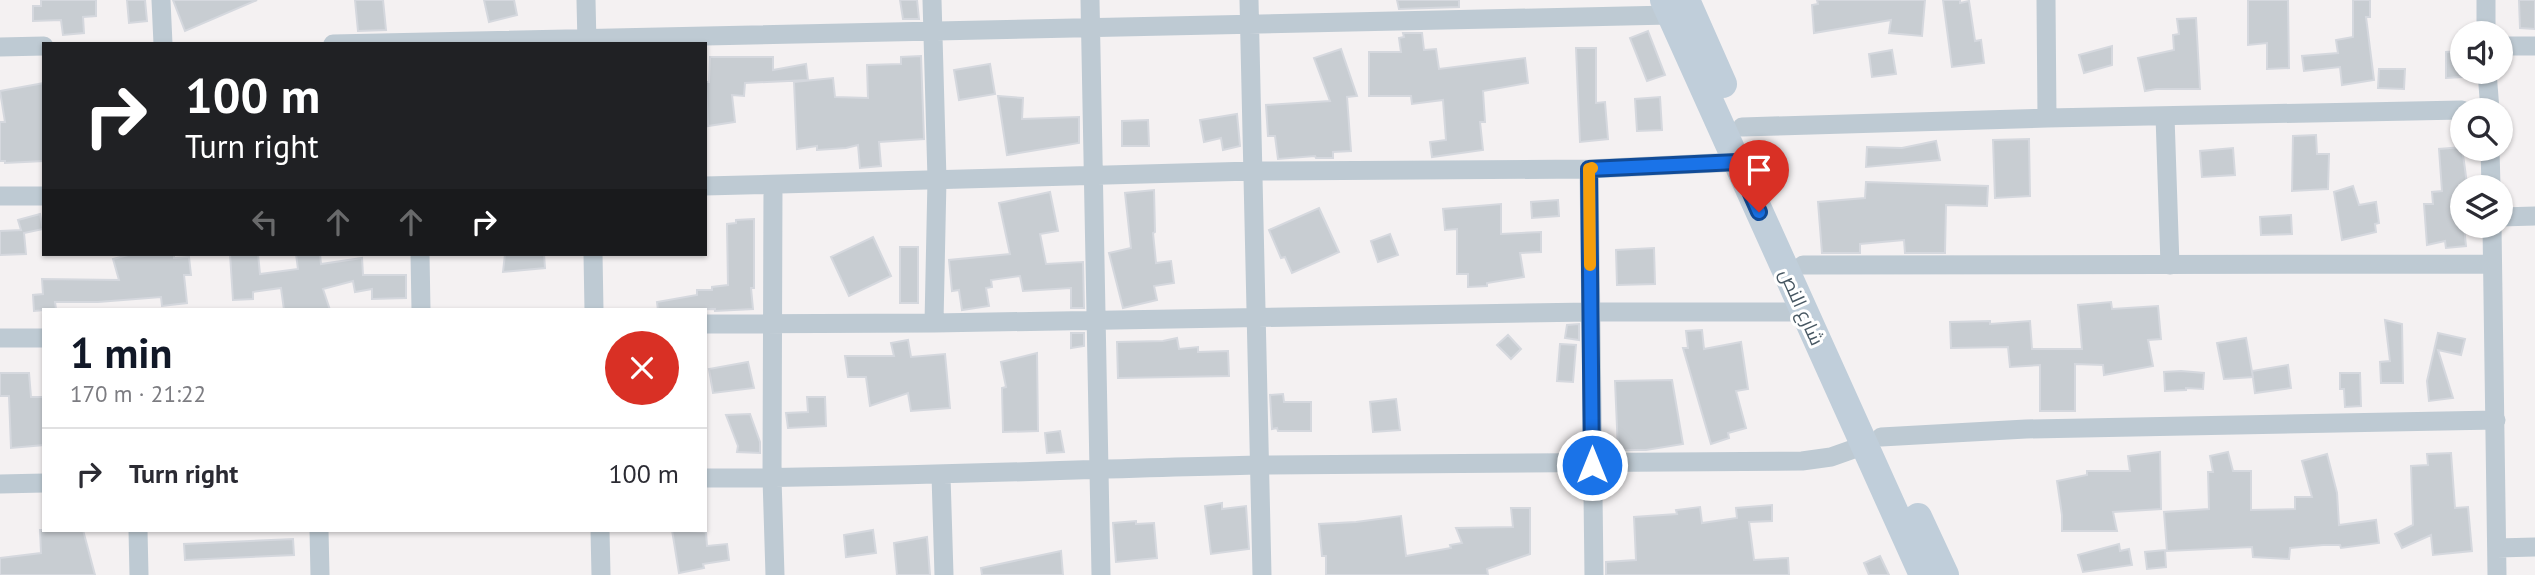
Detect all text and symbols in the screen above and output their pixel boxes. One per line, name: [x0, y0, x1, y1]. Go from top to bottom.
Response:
map controls: [2450, 21, 2513, 238]
button: sound: [2450, 21, 2513, 84]
text: 100 m: [185, 63, 320, 127]
icon: right: [70, 70, 161, 161]
button: search: [2450, 98, 2513, 161]
text: Turn right: [185, 125, 319, 167]
pin: [1729, 140, 1789, 212]
icon: arrive: [1740, 151, 1778, 189]
button: layers: [2450, 175, 2513, 238]
icon: left: [246, 203, 284, 241]
icon: ahead: [319, 203, 357, 241]
icon: ahead: [392, 203, 430, 241]
icon: right: [465, 203, 503, 241]
street label: شارع النص: [1773, 265, 1829, 350]
text: 1 min: [70, 325, 172, 380]
button: close: [605, 331, 679, 405]
text: 170 m · 21:22: [70, 379, 206, 408]
position arrow: [1555, 428, 1629, 502]
icon: right: [70, 455, 108, 493]
text: Turn right: [129, 457, 238, 490]
text: 100 m: [608, 457, 679, 490]

